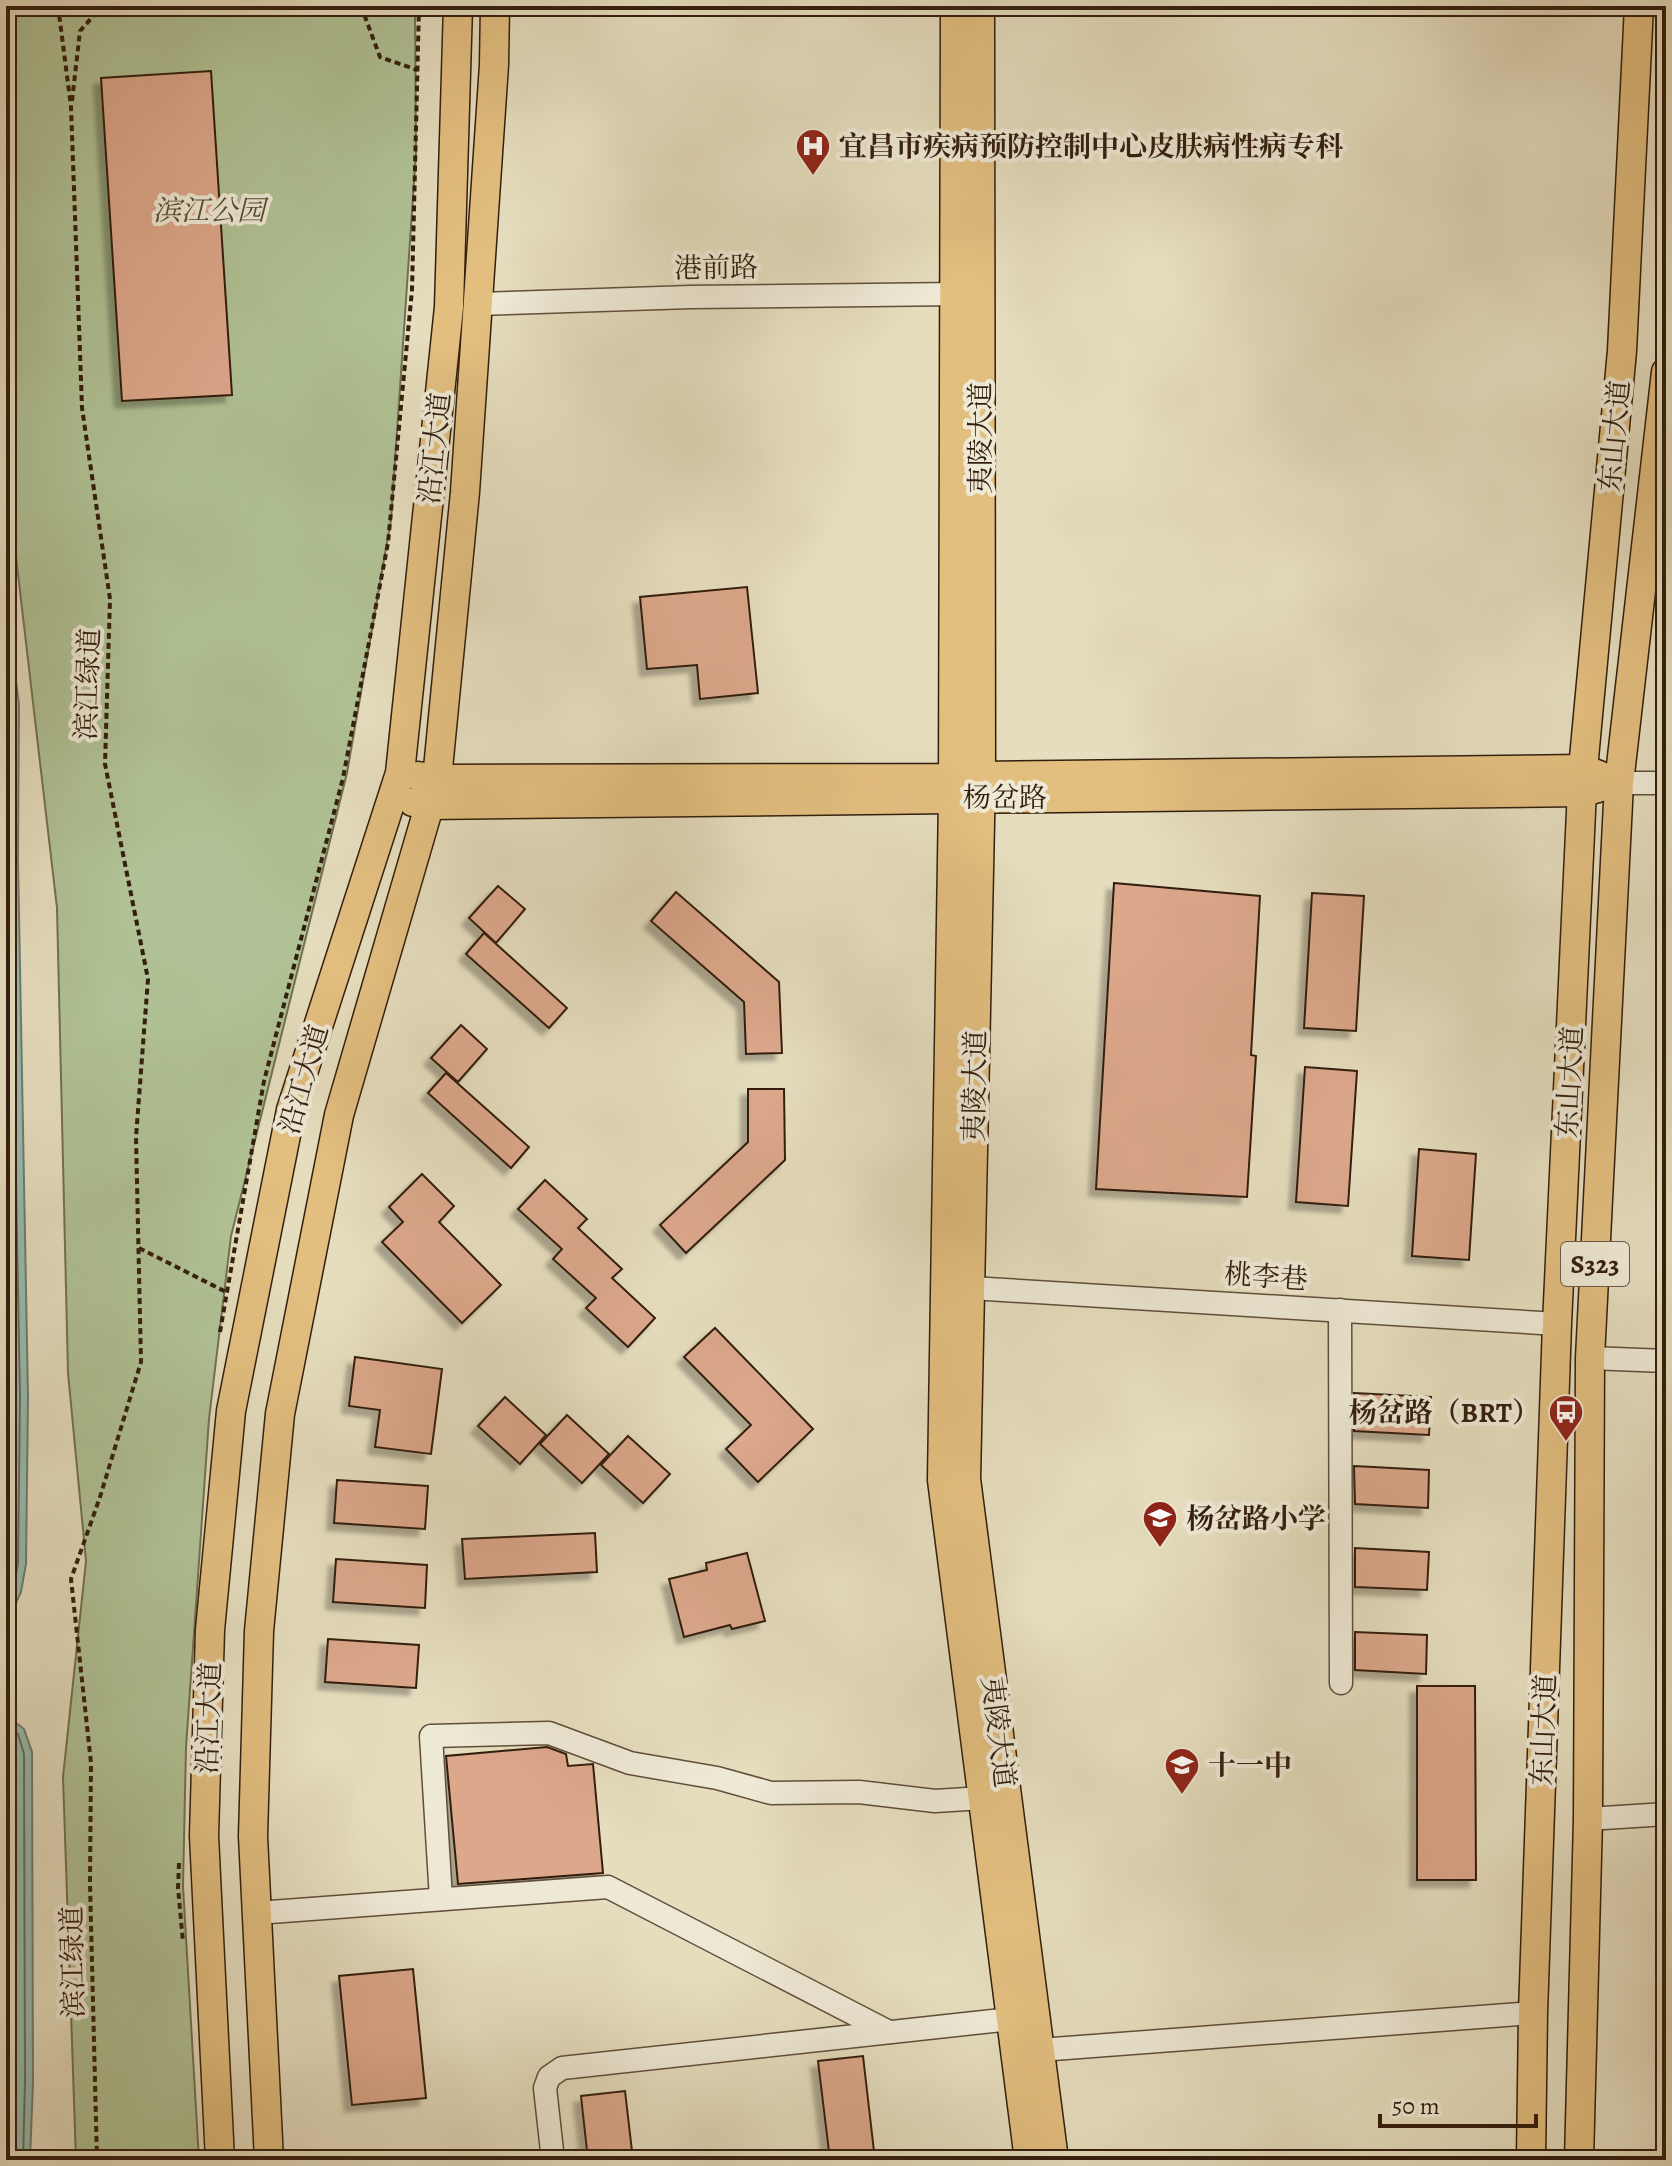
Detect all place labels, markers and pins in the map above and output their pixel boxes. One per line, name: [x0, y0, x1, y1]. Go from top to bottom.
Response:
hospital icon: 宜昌市疾病预防控制中心皮肤病性病专科: [794, 127, 832, 177]
place label: 宜昌市疾病预防控制中心皮肤病性病专科: [839, 128, 1344, 166]
bus stop icon: 杨岔路（BRT）: [1547, 1393, 1585, 1443]
place label: 杨岔路（BRT）: [1349, 1394, 1540, 1432]
school or university icon: 杨岔路小学: [1141, 1499, 1179, 1549]
place label: 杨岔路小学: [1186, 1500, 1326, 1538]
school or university icon: 十一中: [1163, 1746, 1201, 1796]
place label: 十一中: [1208, 1747, 1292, 1785]

